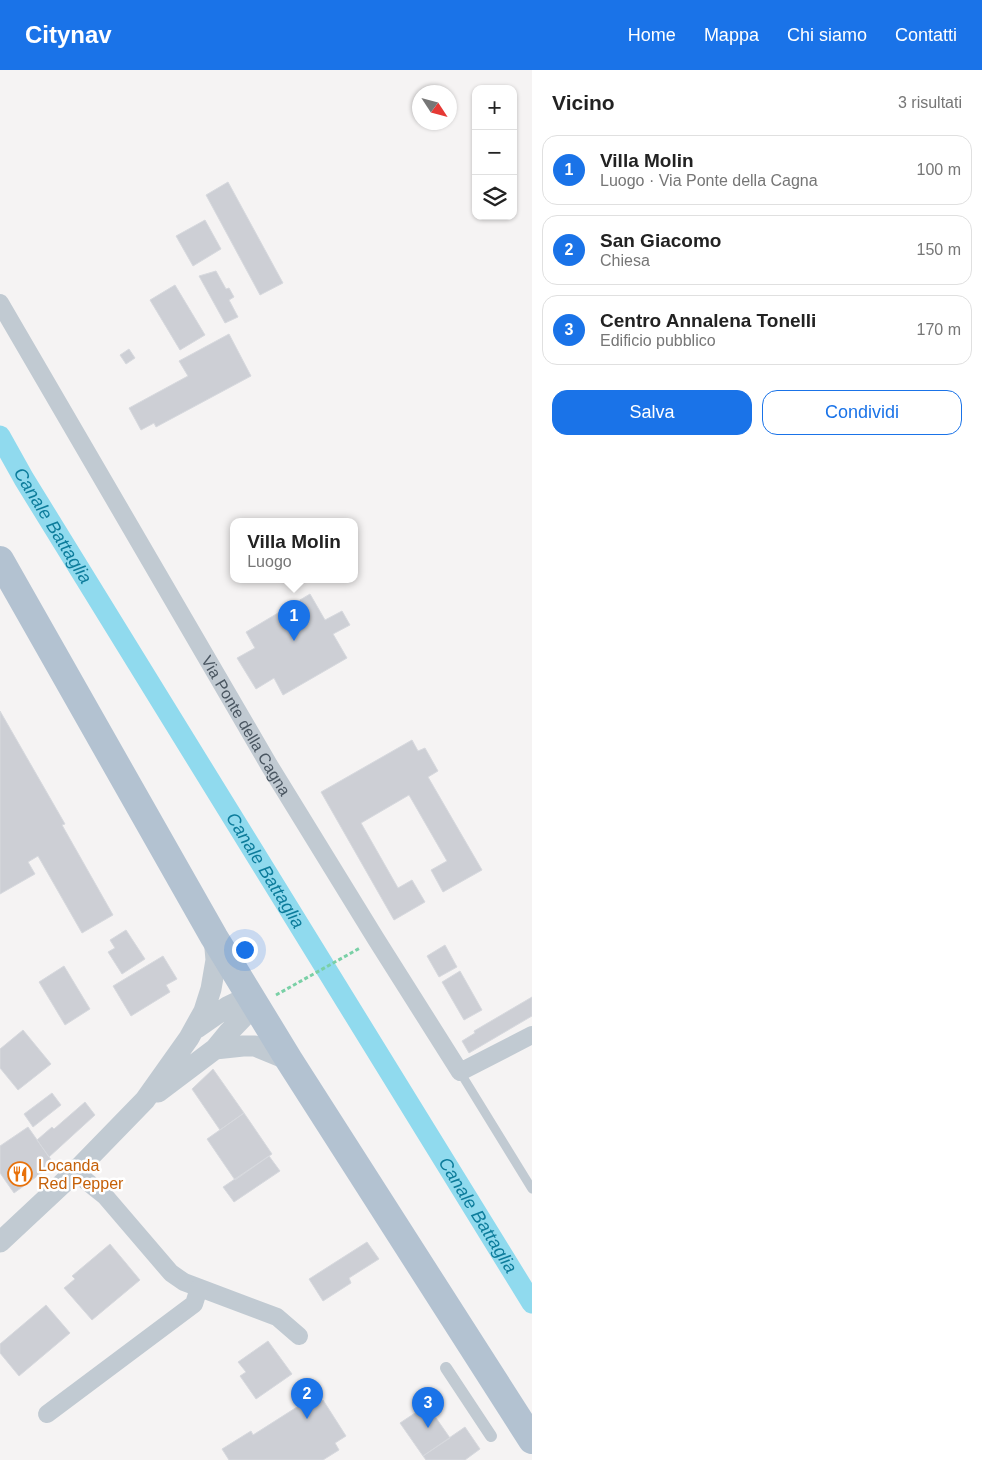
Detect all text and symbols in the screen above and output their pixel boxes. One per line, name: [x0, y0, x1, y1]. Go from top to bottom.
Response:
text: Citynav: [25, 21, 112, 48]
text: Home: [628, 25, 676, 45]
text: Mappa: [704, 25, 759, 45]
text: Chi siamo: [787, 25, 867, 45]
text: Contatti: [895, 25, 957, 45]
north arrow: [412, 85, 457, 130]
map controls: [472, 85, 517, 220]
button: +: [472, 85, 517, 130]
text: Vicino: [552, 91, 615, 114]
text: 3 risultati: [898, 94, 962, 111]
button: −: [472, 130, 517, 175]
text: Villa Molin: [600, 150, 694, 171]
text: 1: [565, 161, 573, 178]
text: 100 m: [917, 161, 961, 178]
text: Luogo · Via Ponte della Cagna: [600, 172, 818, 189]
button: layers: [472, 175, 517, 220]
text: San Giacomo: [600, 230, 721, 251]
text: 2: [565, 241, 573, 258]
text: 150 m: [917, 241, 961, 258]
text: Chiesa: [600, 252, 650, 269]
text: Centro Annalena Tonelli: [600, 310, 816, 331]
text: 3: [565, 321, 573, 338]
text: 170 m: [917, 321, 961, 338]
text: Edificio pubblico: [600, 332, 716, 349]
button: Salva: [552, 390, 752, 435]
button: Condividi: [762, 390, 962, 435]
water label: Canale Battaglia: [10, 464, 96, 587]
popup: [230, 518, 358, 583]
text: Villa Molin: [247, 531, 341, 552]
text: Luogo: [247, 553, 292, 570]
pin: 1: [278, 600, 310, 641]
street label: Via Ponte della Cagna: [198, 653, 294, 799]
water label: Canale Battaglia: [222, 809, 308, 932]
your location: [232, 937, 258, 963]
water label: Canale Battaglia: [435, 1154, 521, 1277]
place label: Locanda Red Pepper: [38, 1157, 124, 1192]
restaurant icon: Locanda Red Pepper: [7, 1161, 33, 1187]
pin: 2: [291, 1378, 323, 1419]
pin: 3: [412, 1387, 444, 1428]

